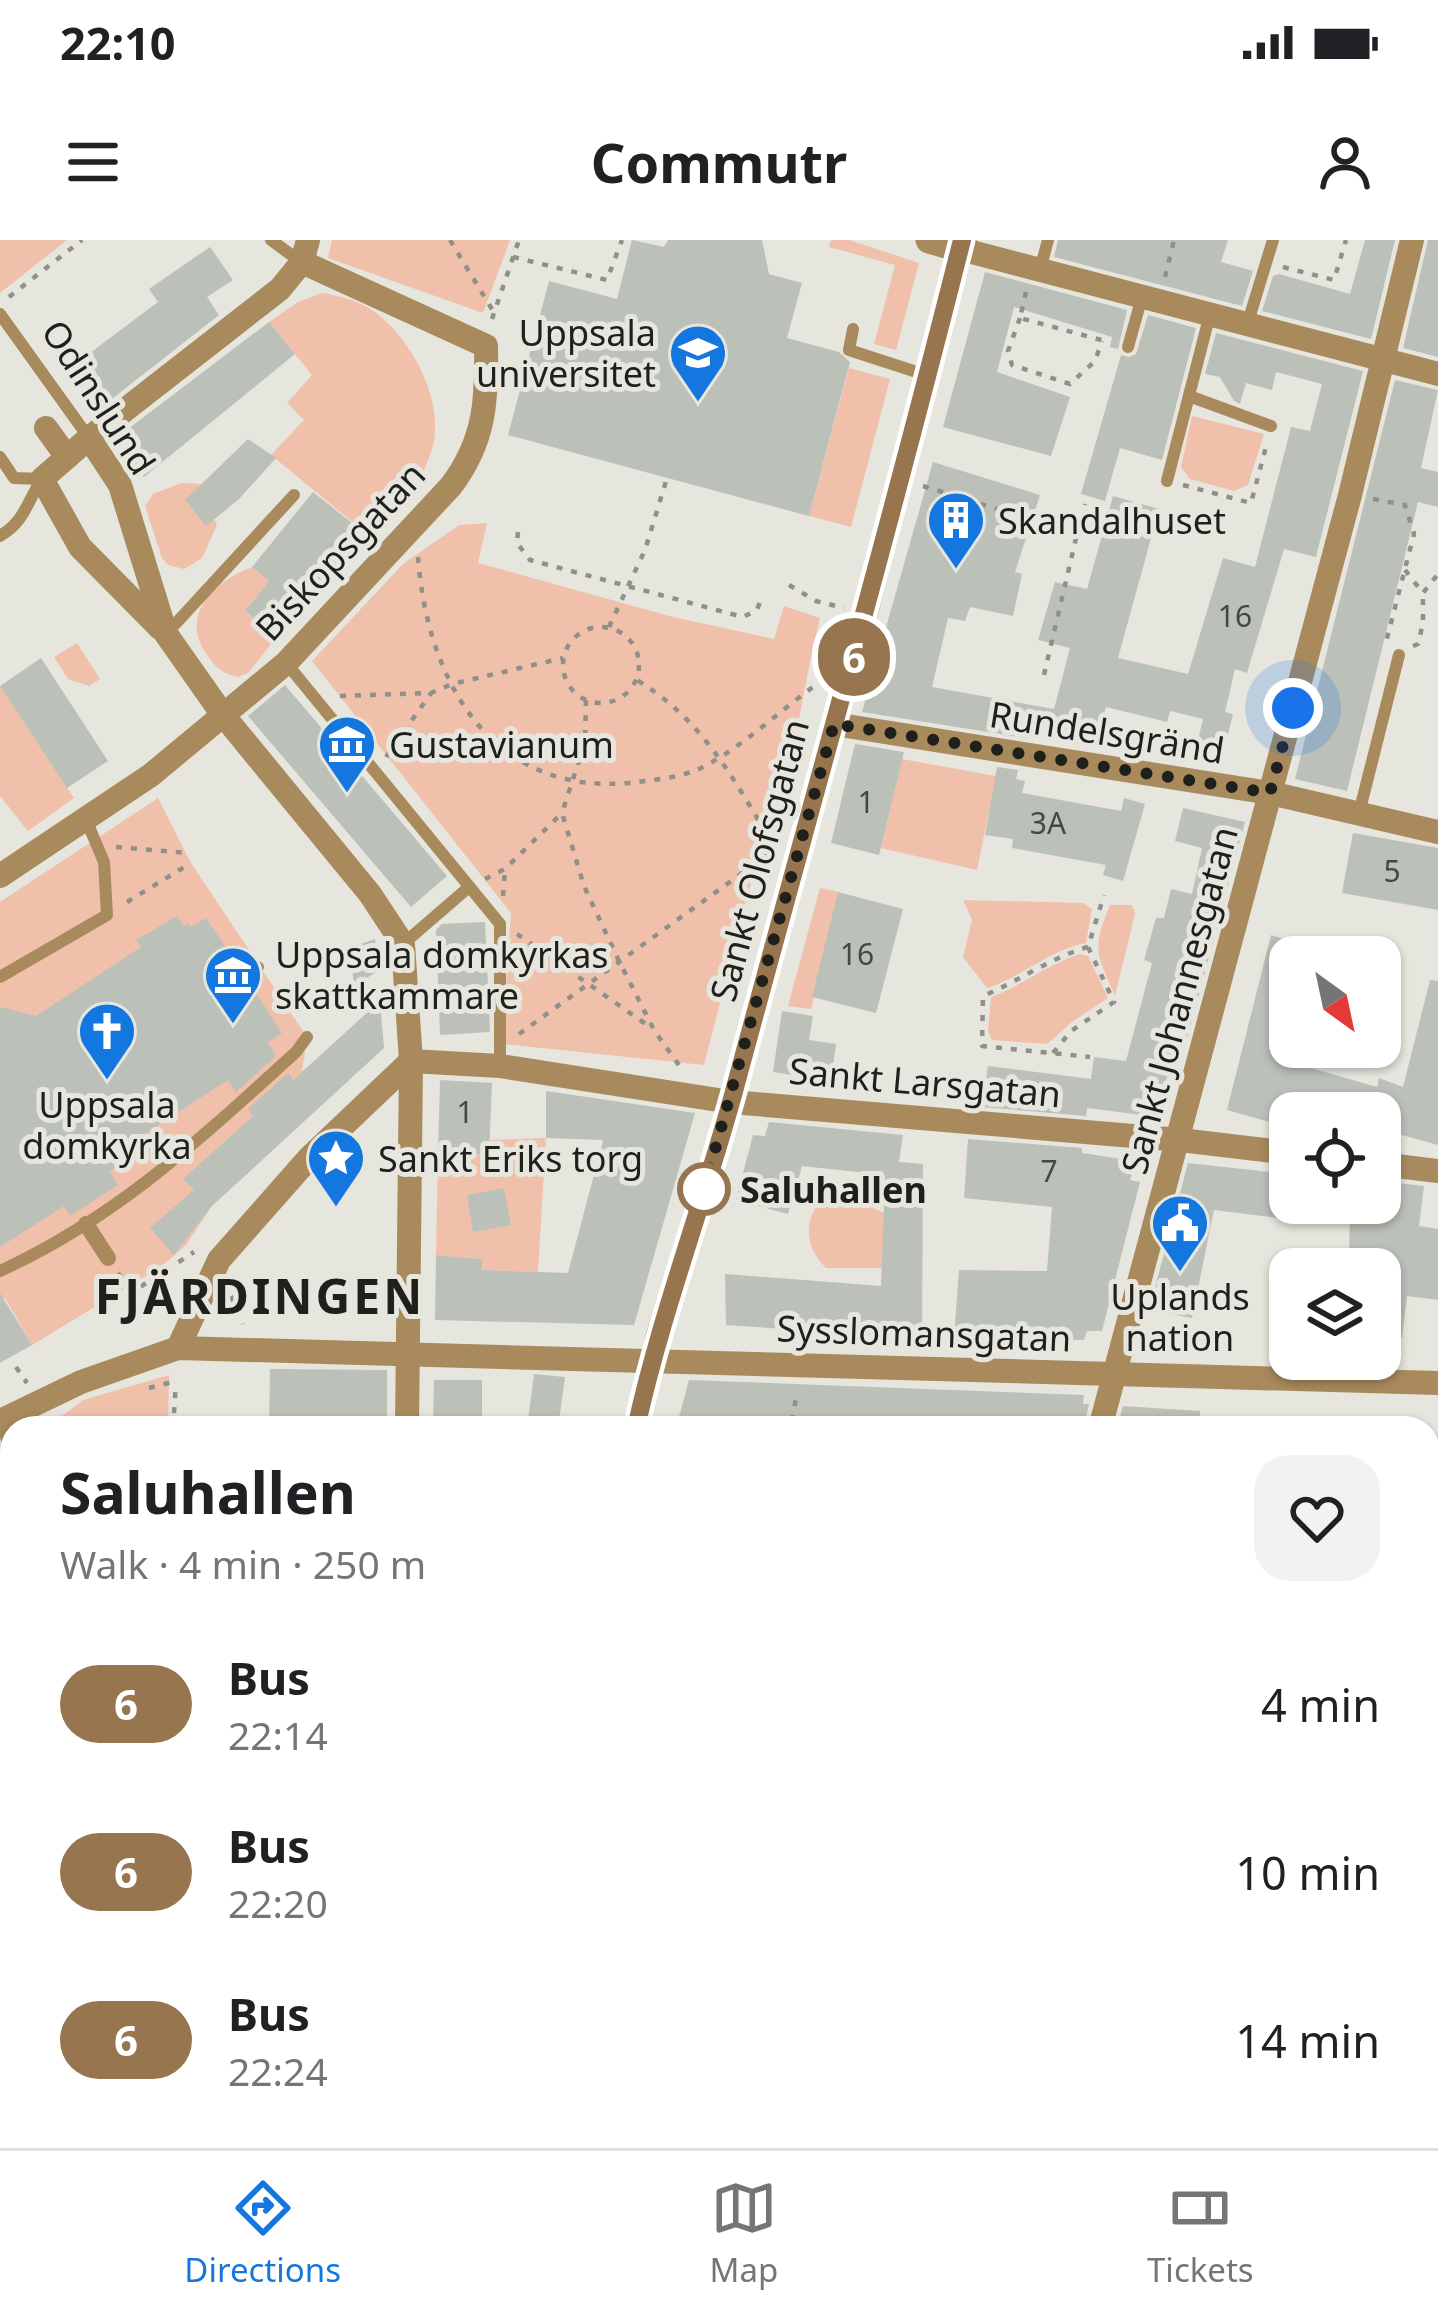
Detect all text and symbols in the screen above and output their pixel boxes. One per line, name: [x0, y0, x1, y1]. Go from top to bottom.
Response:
text: 22:10: [60, 12, 176, 73]
text: Commutr: [591, 125, 847, 199]
icon: menu: [60, 129, 126, 195]
icon: person: [1312, 129, 1378, 195]
place label: Uppsala universitet: [476, 308, 656, 398]
street label: Odinslund: [31, 310, 167, 484]
school or university icon: Uppsala universitet: [667, 322, 729, 404]
street label: Biskopsgatan: [244, 451, 436, 651]
building icon: Skandalhuset: [925, 489, 987, 571]
place label: Skandalhuset: [998, 496, 1226, 545]
house number: 16: [1218, 595, 1252, 636]
line badge: 6: [815, 618, 893, 696]
text: 6: [842, 628, 866, 685]
your location: [1263, 678, 1323, 738]
street label: Rundelsgränd: [986, 689, 1228, 775]
museum icon: Gustavianum: [316, 713, 378, 795]
street label: Sankt Olofsgatan: [698, 713, 820, 1007]
place label: Gustavianum: [389, 720, 614, 769]
house number: 1: [857, 781, 875, 822]
house number: 3A: [1030, 802, 1067, 843]
street label: Sankt Johannesgatan: [1109, 821, 1249, 1179]
house number: 5: [1383, 850, 1401, 891]
place label: Uppsala domkyrkas skattkammare: [275, 930, 609, 1020]
house number: 16: [840, 933, 874, 974]
north arrow: [1269, 936, 1401, 1068]
map controls: [1269, 936, 1401, 1380]
museum icon: Uppsala domkyrkas skattkammare: [202, 944, 264, 1026]
church icon: Uppsala domkyrka: [76, 1000, 138, 1082]
street label: Sankt Larsgatan: [787, 1046, 1063, 1118]
place label: Uppsala domkyrka: [22, 1080, 192, 1170]
house number: 1: [456, 1091, 474, 1132]
button: locate: [1269, 1092, 1401, 1224]
place icon: Sankt Eriks torg: [305, 1127, 367, 1209]
place label: Sankt Eriks torg: [378, 1134, 643, 1183]
house number: 7: [1040, 1150, 1058, 1191]
marker: Saluhallen: [679, 1164, 729, 1214]
place label: Saluhallen: [740, 1165, 927, 1214]
public building icon: Uplands nation: [1149, 1192, 1211, 1274]
button: layers: [1269, 1248, 1401, 1380]
district label: FJÄRDINGEN: [95, 1263, 425, 1328]
place label: Uplands nation: [1110, 1272, 1250, 1362]
street label: Sysslomansgatan: [776, 1303, 1072, 1363]
text: Saluhallen: [60, 1453, 356, 1531]
button: heart: [1254, 1455, 1380, 1581]
text: Walk · 4 min · 250 m: [60, 1537, 426, 1590]
text: Bus: [228, 1647, 310, 1708]
text: 4 min: [1261, 1674, 1380, 1735]
text: 6: [114, 1675, 138, 1732]
text: 22:14: [228, 1708, 328, 1761]
text: Bus: [228, 1815, 310, 1876]
text: 10 min: [1235, 1842, 1380, 1903]
text: 6: [114, 1843, 138, 1900]
text: 22:20: [228, 1876, 328, 1929]
text: Bus: [228, 1983, 310, 2044]
text: 14 min: [1235, 2010, 1380, 2071]
text: 6: [114, 2011, 138, 2068]
text: 22:24: [228, 2044, 328, 2097]
tab: Directions: [184, 2175, 341, 2292]
tab: Map: [710, 2175, 778, 2292]
tab: Tickets: [1147, 2175, 1254, 2292]

